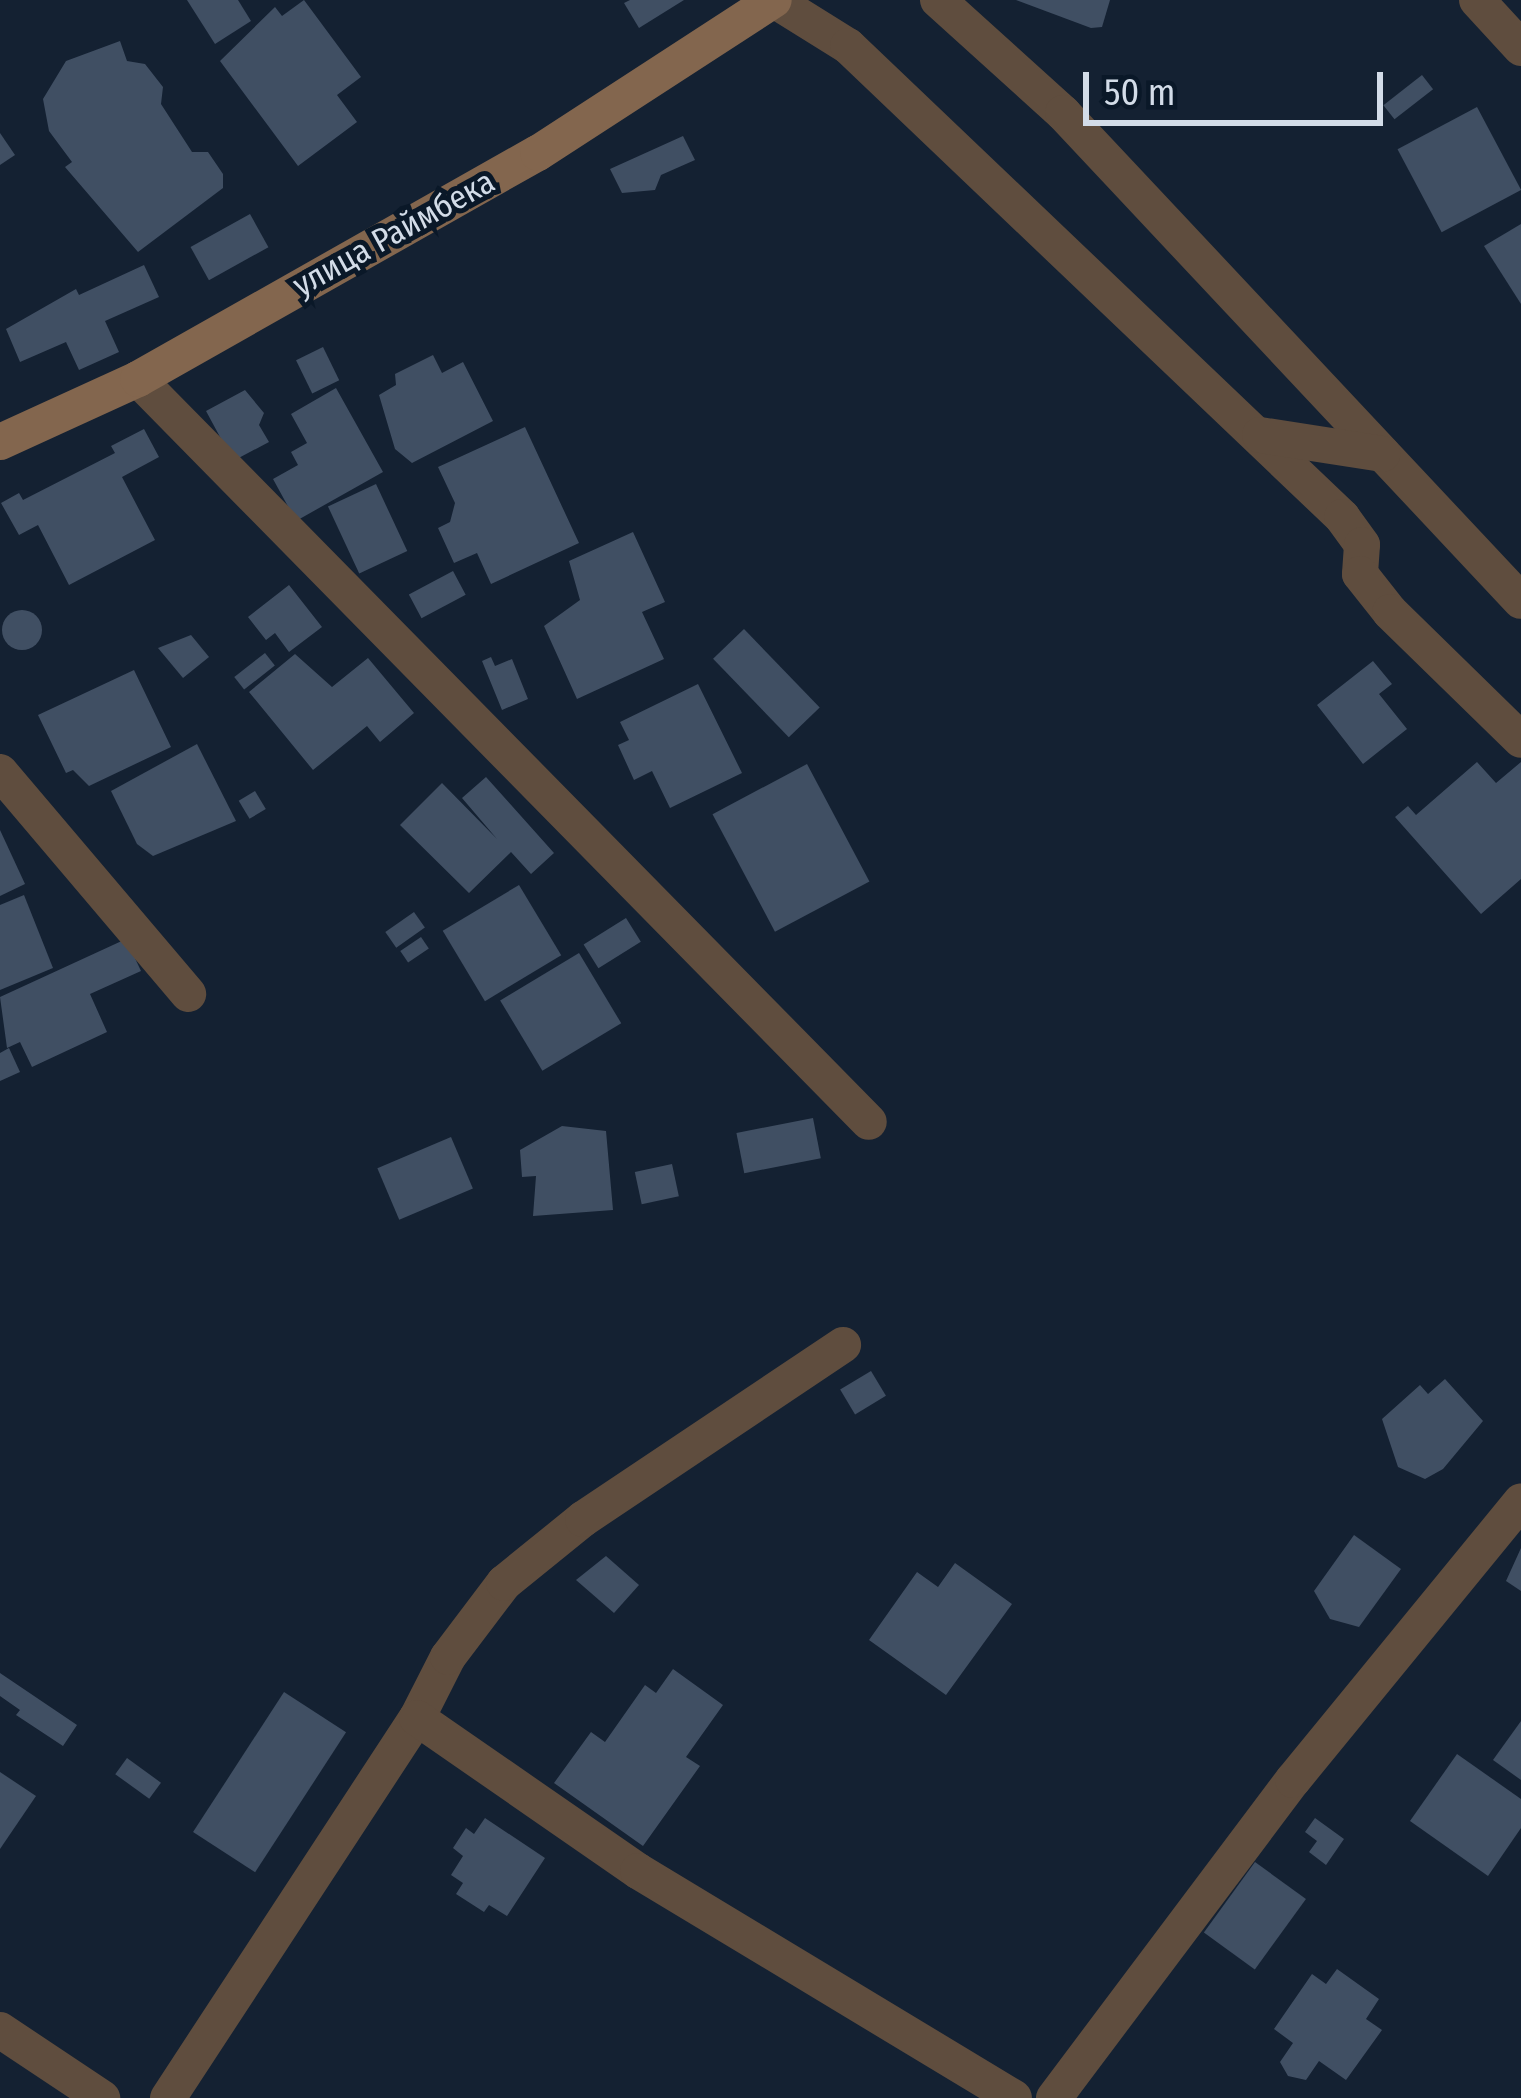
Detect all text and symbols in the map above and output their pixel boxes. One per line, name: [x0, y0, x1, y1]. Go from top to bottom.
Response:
scale bar: [1089, 48, 1389, 122]
text: 50 m: [1104, 71, 1175, 115]
street label: улица Раймбека: [286, 162, 502, 306]

